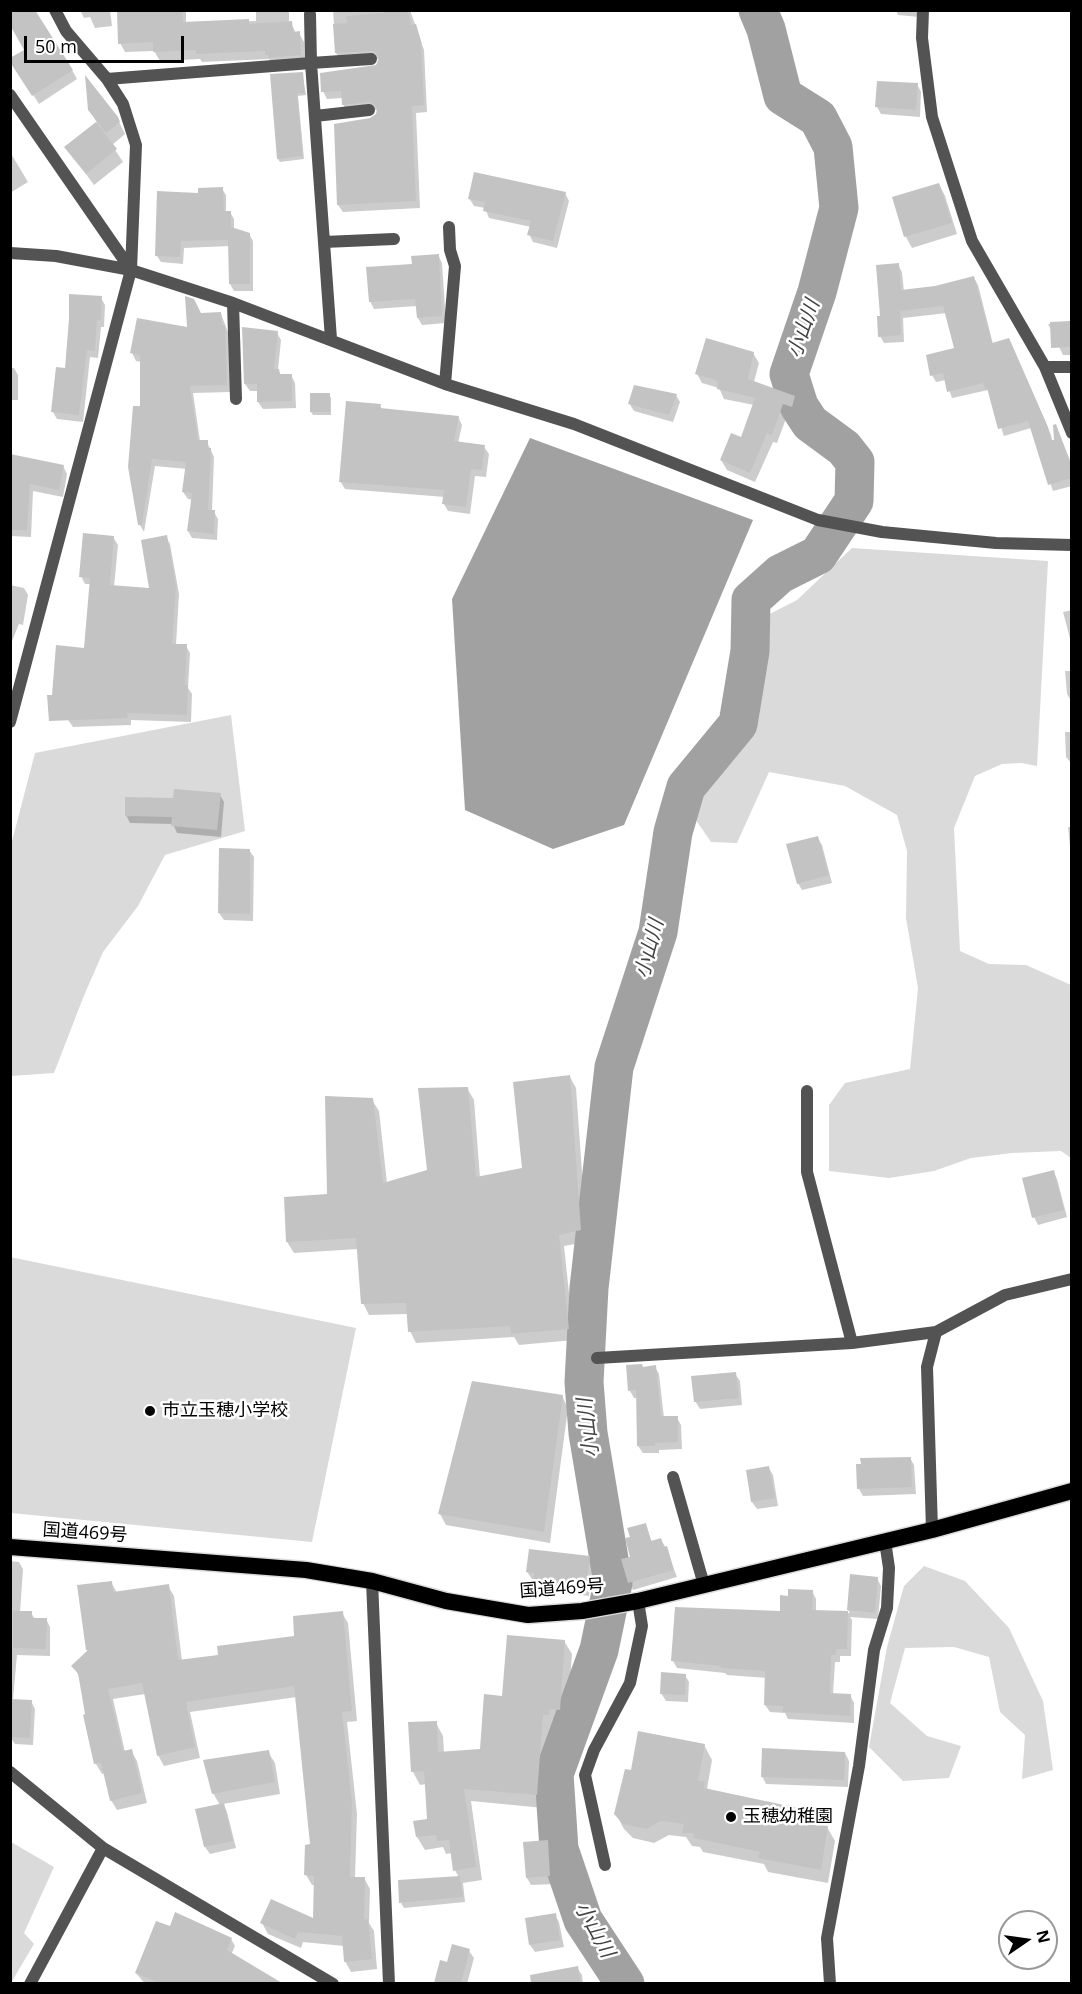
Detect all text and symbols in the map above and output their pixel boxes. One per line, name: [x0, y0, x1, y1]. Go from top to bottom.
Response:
scale bar: [27, 24, 188, 62]
text: 50 m: [35, 34, 77, 58]
water label: 小山川: [783, 297, 825, 361]
water label: 小山川: [631, 917, 669, 981]
water label: 小山川: [573, 1397, 605, 1459]
place label: 市立玉穂小学校: [162, 1400, 288, 1422]
marker: 市立玉穂小学校: [143, 1404, 157, 1418]
street label: 国道469号: [42, 1519, 128, 1547]
street label: 国道469号: [519, 1575, 605, 1603]
place label: 玉穂幼稚園: [743, 1806, 833, 1828]
marker: 玉穂幼稚園: [724, 1810, 738, 1824]
water label: 小山川: [569, 1898, 619, 1962]
north arrow: [998, 1910, 1058, 1970]
text: N: [1031, 1928, 1056, 1945]

